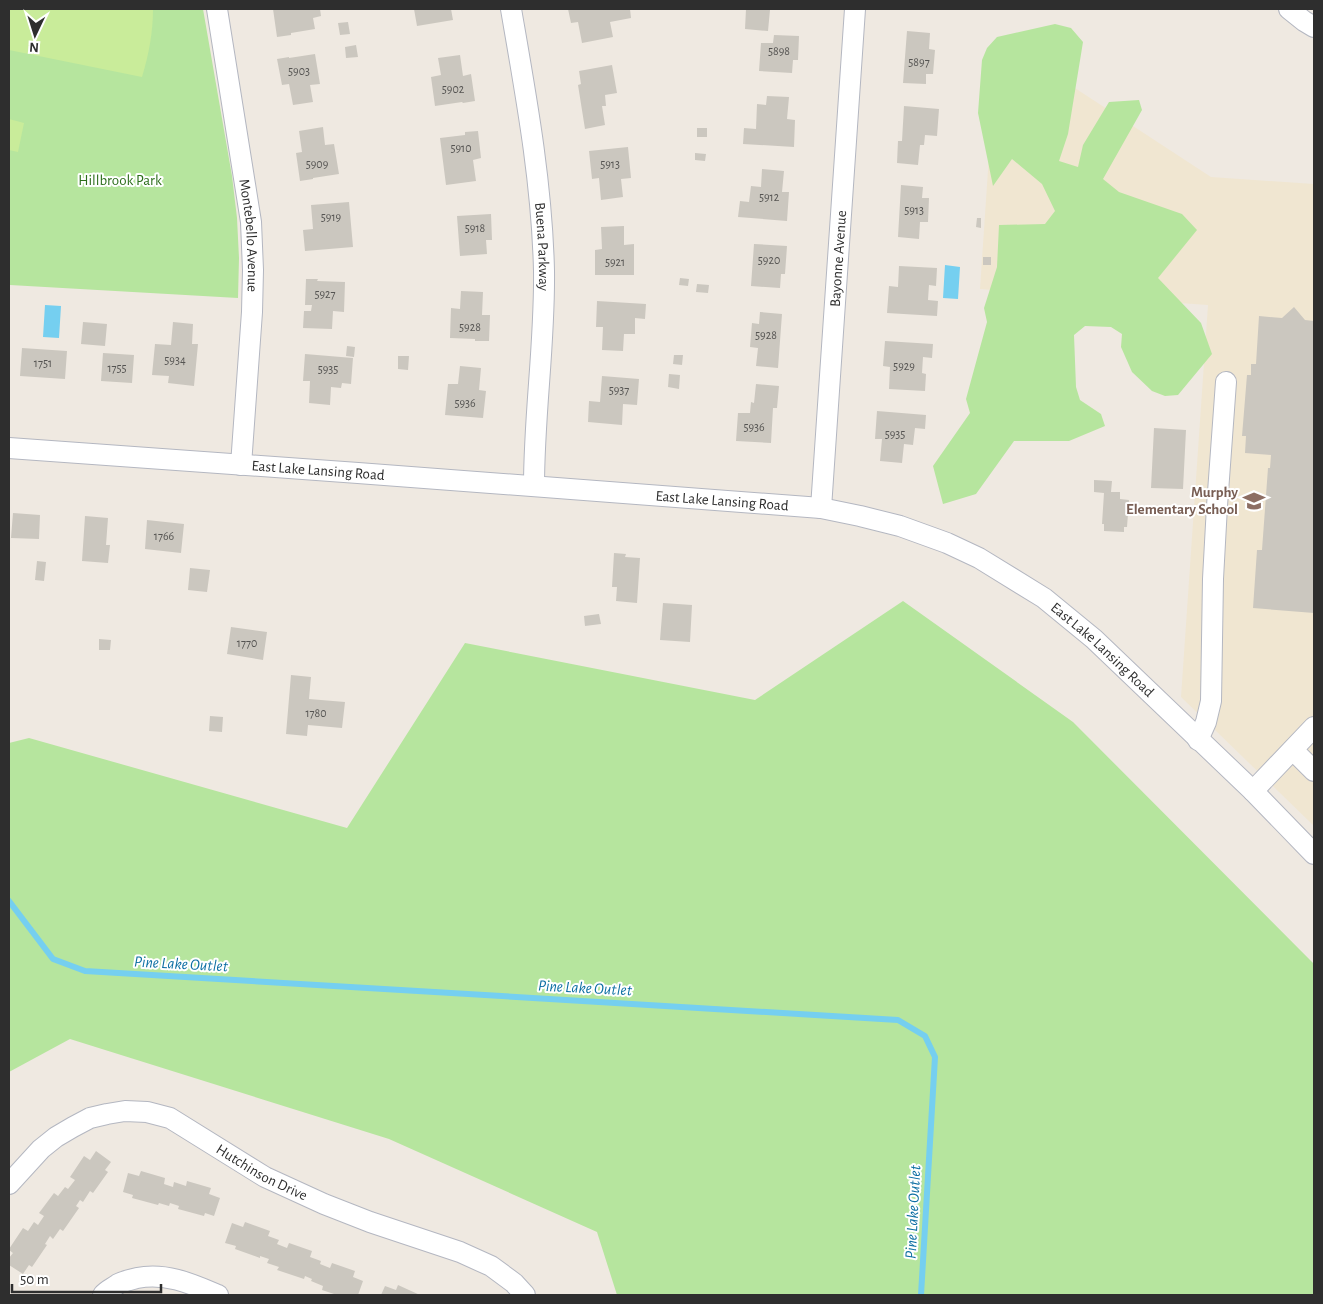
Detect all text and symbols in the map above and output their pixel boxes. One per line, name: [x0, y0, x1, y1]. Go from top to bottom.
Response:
north arrow: [10, 10, 60, 60]
text: N: [29, 40, 40, 54]
house number: 5898: [768, 45, 790, 57]
house number: 5897: [908, 56, 930, 68]
house number: 5903: [288, 65, 310, 77]
house number: 5902: [442, 83, 465, 95]
house number: 5910: [450, 142, 472, 154]
house number: 5909: [306, 158, 329, 170]
house number: 5913: [600, 158, 620, 170]
park label: Hillbrook Park: [78, 173, 162, 188]
street label: Montebello Avenue: [236, 178, 260, 292]
house number: 5912: [759, 191, 780, 203]
street label: Buena Parkway: [532, 202, 551, 292]
house number: 5913: [904, 204, 924, 216]
street label: Bayonne Avenue: [828, 210, 849, 307]
house number: 5919: [321, 211, 342, 223]
house number: 5918: [465, 222, 486, 234]
house number: 5920: [758, 254, 780, 266]
house number: 5921: [605, 256, 625, 268]
house number: 5927: [314, 288, 336, 300]
house number: 5928: [459, 321, 481, 333]
house number: 5928: [755, 329, 777, 341]
house number: 5934: [164, 354, 186, 366]
house number: 1751: [34, 357, 52, 369]
house number: 5929: [893, 360, 915, 372]
house number: 1755: [107, 362, 127, 374]
house number: 5935: [318, 363, 338, 375]
house number: 5937: [609, 384, 629, 396]
house number: 5936: [454, 397, 476, 409]
house number: 5936: [743, 421, 765, 433]
house number: 5935: [885, 428, 905, 440]
street label: East Lake Lansing Road: [251, 458, 385, 483]
place label: Murphy Elementary School: [1126, 485, 1238, 517]
school or university icon: Murphy Elementary School: [1241, 488, 1267, 514]
street label: East Lake Lansing Road: [655, 489, 789, 514]
house number: 1766: [154, 530, 175, 542]
street label: East Lake Lansing Road: [1048, 600, 1157, 700]
house number: 1770: [237, 637, 257, 649]
house number: 1780: [305, 707, 327, 719]
water label: Pine Lake Outlet: [134, 954, 229, 974]
water label: Pine Lake Outlet: [538, 978, 633, 998]
street label: Hutchinson Drive: [213, 1142, 310, 1203]
water label: Pine Lake Outlet: [903, 1164, 923, 1259]
scale bar: [12, 1262, 161, 1294]
text: 50 m: [20, 1272, 49, 1287]

